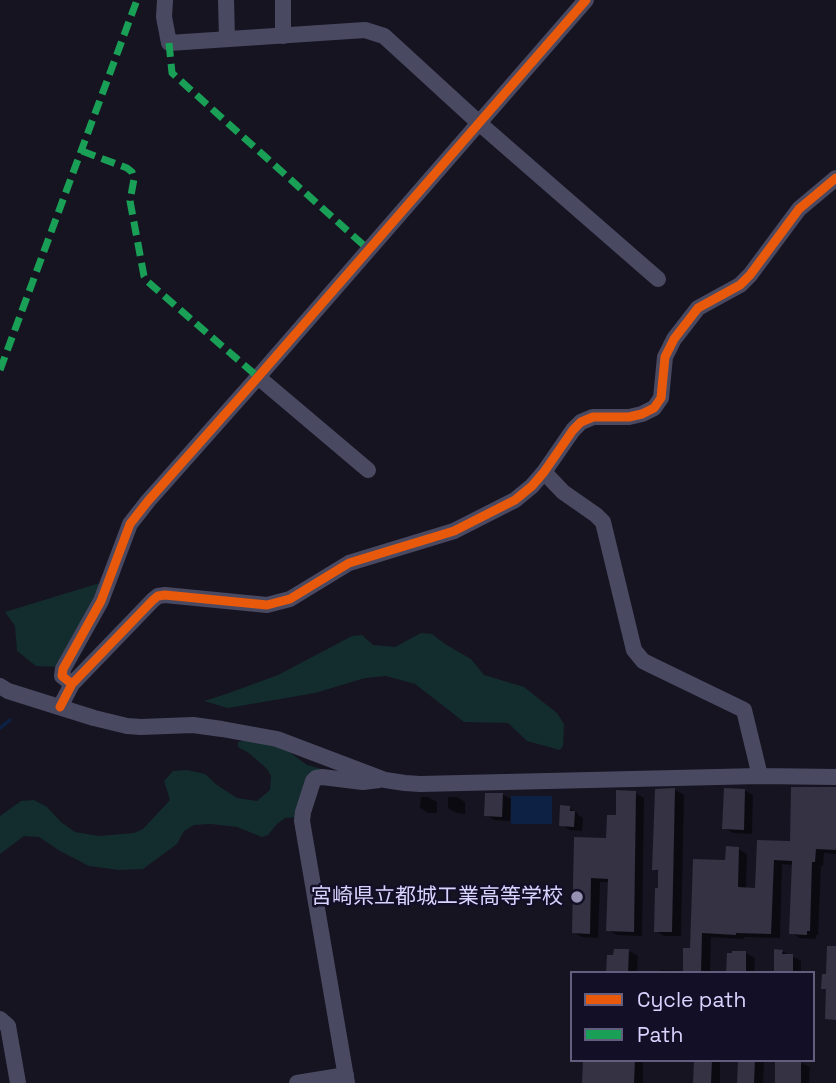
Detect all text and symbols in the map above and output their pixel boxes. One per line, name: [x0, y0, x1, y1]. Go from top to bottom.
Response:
place label: 宮崎県立都城工業高等学校: [311, 884, 563, 910]
marker: 宮崎県立都城工業高等学校: [569, 889, 585, 905]
legend: [570, 971, 815, 1062]
text: Cycle path: [637, 986, 746, 1013]
text: Path: [637, 1021, 683, 1048]

